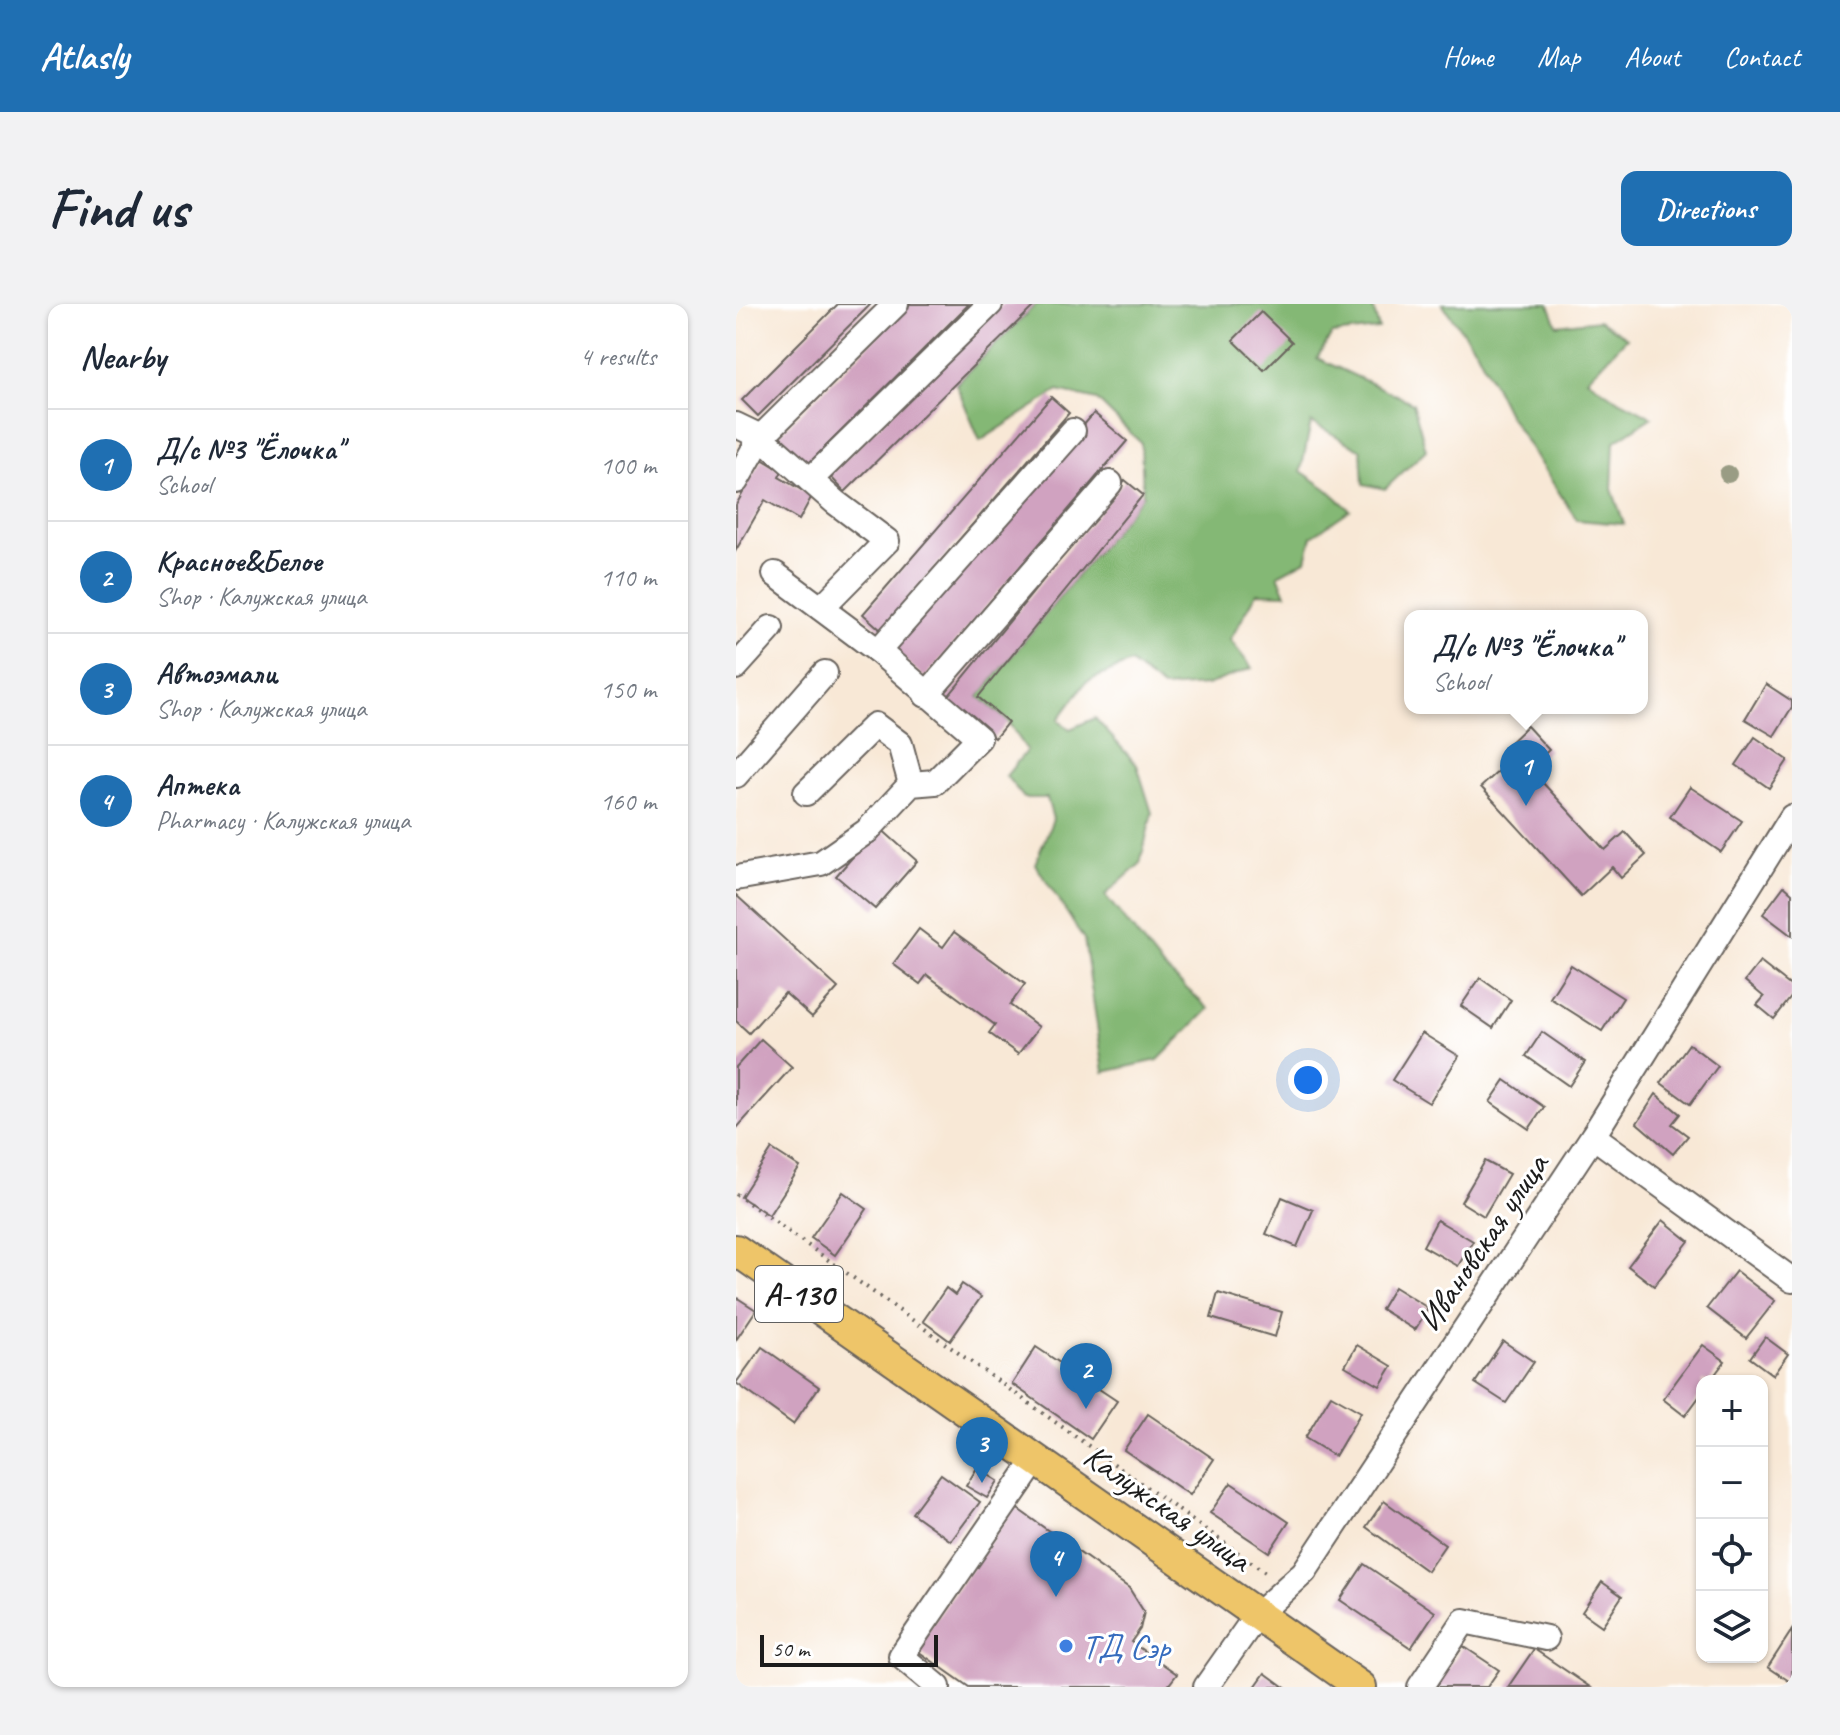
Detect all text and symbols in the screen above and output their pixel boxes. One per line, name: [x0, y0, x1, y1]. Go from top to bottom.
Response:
text: Atlasly: [40, 33, 129, 80]
text: Home: [1443, 39, 1493, 74]
text: Map: [1537, 39, 1580, 74]
text: About: [1624, 39, 1680, 74]
text: Contact: [1724, 39, 1800, 74]
button: Directions: [1621, 171, 1792, 246]
text: Find us: [48, 173, 188, 244]
text: Nearby: [80, 335, 166, 378]
text: 4 results: [580, 340, 656, 373]
text: Д/с №3 "Ёлочка": [156, 430, 343, 468]
text: 1: [100, 449, 112, 482]
text: 100 m: [600, 449, 656, 482]
text: School: [156, 468, 212, 501]
text: Красное&Белое: [156, 542, 322, 580]
text: 2: [100, 561, 112, 594]
text: 110 m: [600, 561, 656, 594]
text: Shop · Калужская улица: [156, 580, 366, 613]
popup: [1404, 610, 1648, 714]
text: Д/с №3 "Ёлочка": [1432, 627, 1620, 665]
text: Автоэмали: [156, 654, 278, 692]
text: School: [1432, 665, 1488, 698]
text: 3: [100, 673, 112, 706]
text: 150 m: [600, 673, 656, 706]
text: Shop · Калужская улица: [156, 692, 366, 725]
pin: 1: [1500, 740, 1552, 806]
text: Аптека: [156, 766, 239, 804]
text: 4: [100, 785, 112, 818]
text: 160 m: [600, 785, 656, 818]
text: Pharmacy · Калужская улица: [156, 804, 410, 837]
your location: [1288, 1060, 1328, 1100]
street label: Ивановская улица: [1407, 1143, 1559, 1339]
road number: А-130: [755, 1266, 843, 1322]
pin: 2: [1060, 1343, 1112, 1409]
map controls: [1696, 1375, 1768, 1663]
button: +: [1696, 1375, 1768, 1447]
pin: 3: [956, 1417, 1008, 1483]
street label: Калужская улица: [1076, 1434, 1261, 1582]
button: −: [1696, 1447, 1768, 1519]
button: locate: [1696, 1519, 1768, 1591]
pin: 4: [1030, 1531, 1082, 1597]
button: layers: [1696, 1591, 1768, 1663]
place label: ТД Сэр: [1082, 1625, 1172, 1668]
scale bar: [760, 1631, 938, 1667]
text: 50 m: [772, 1635, 809, 1663]
marker: ТД Сэр: [1057, 1637, 1075, 1655]

